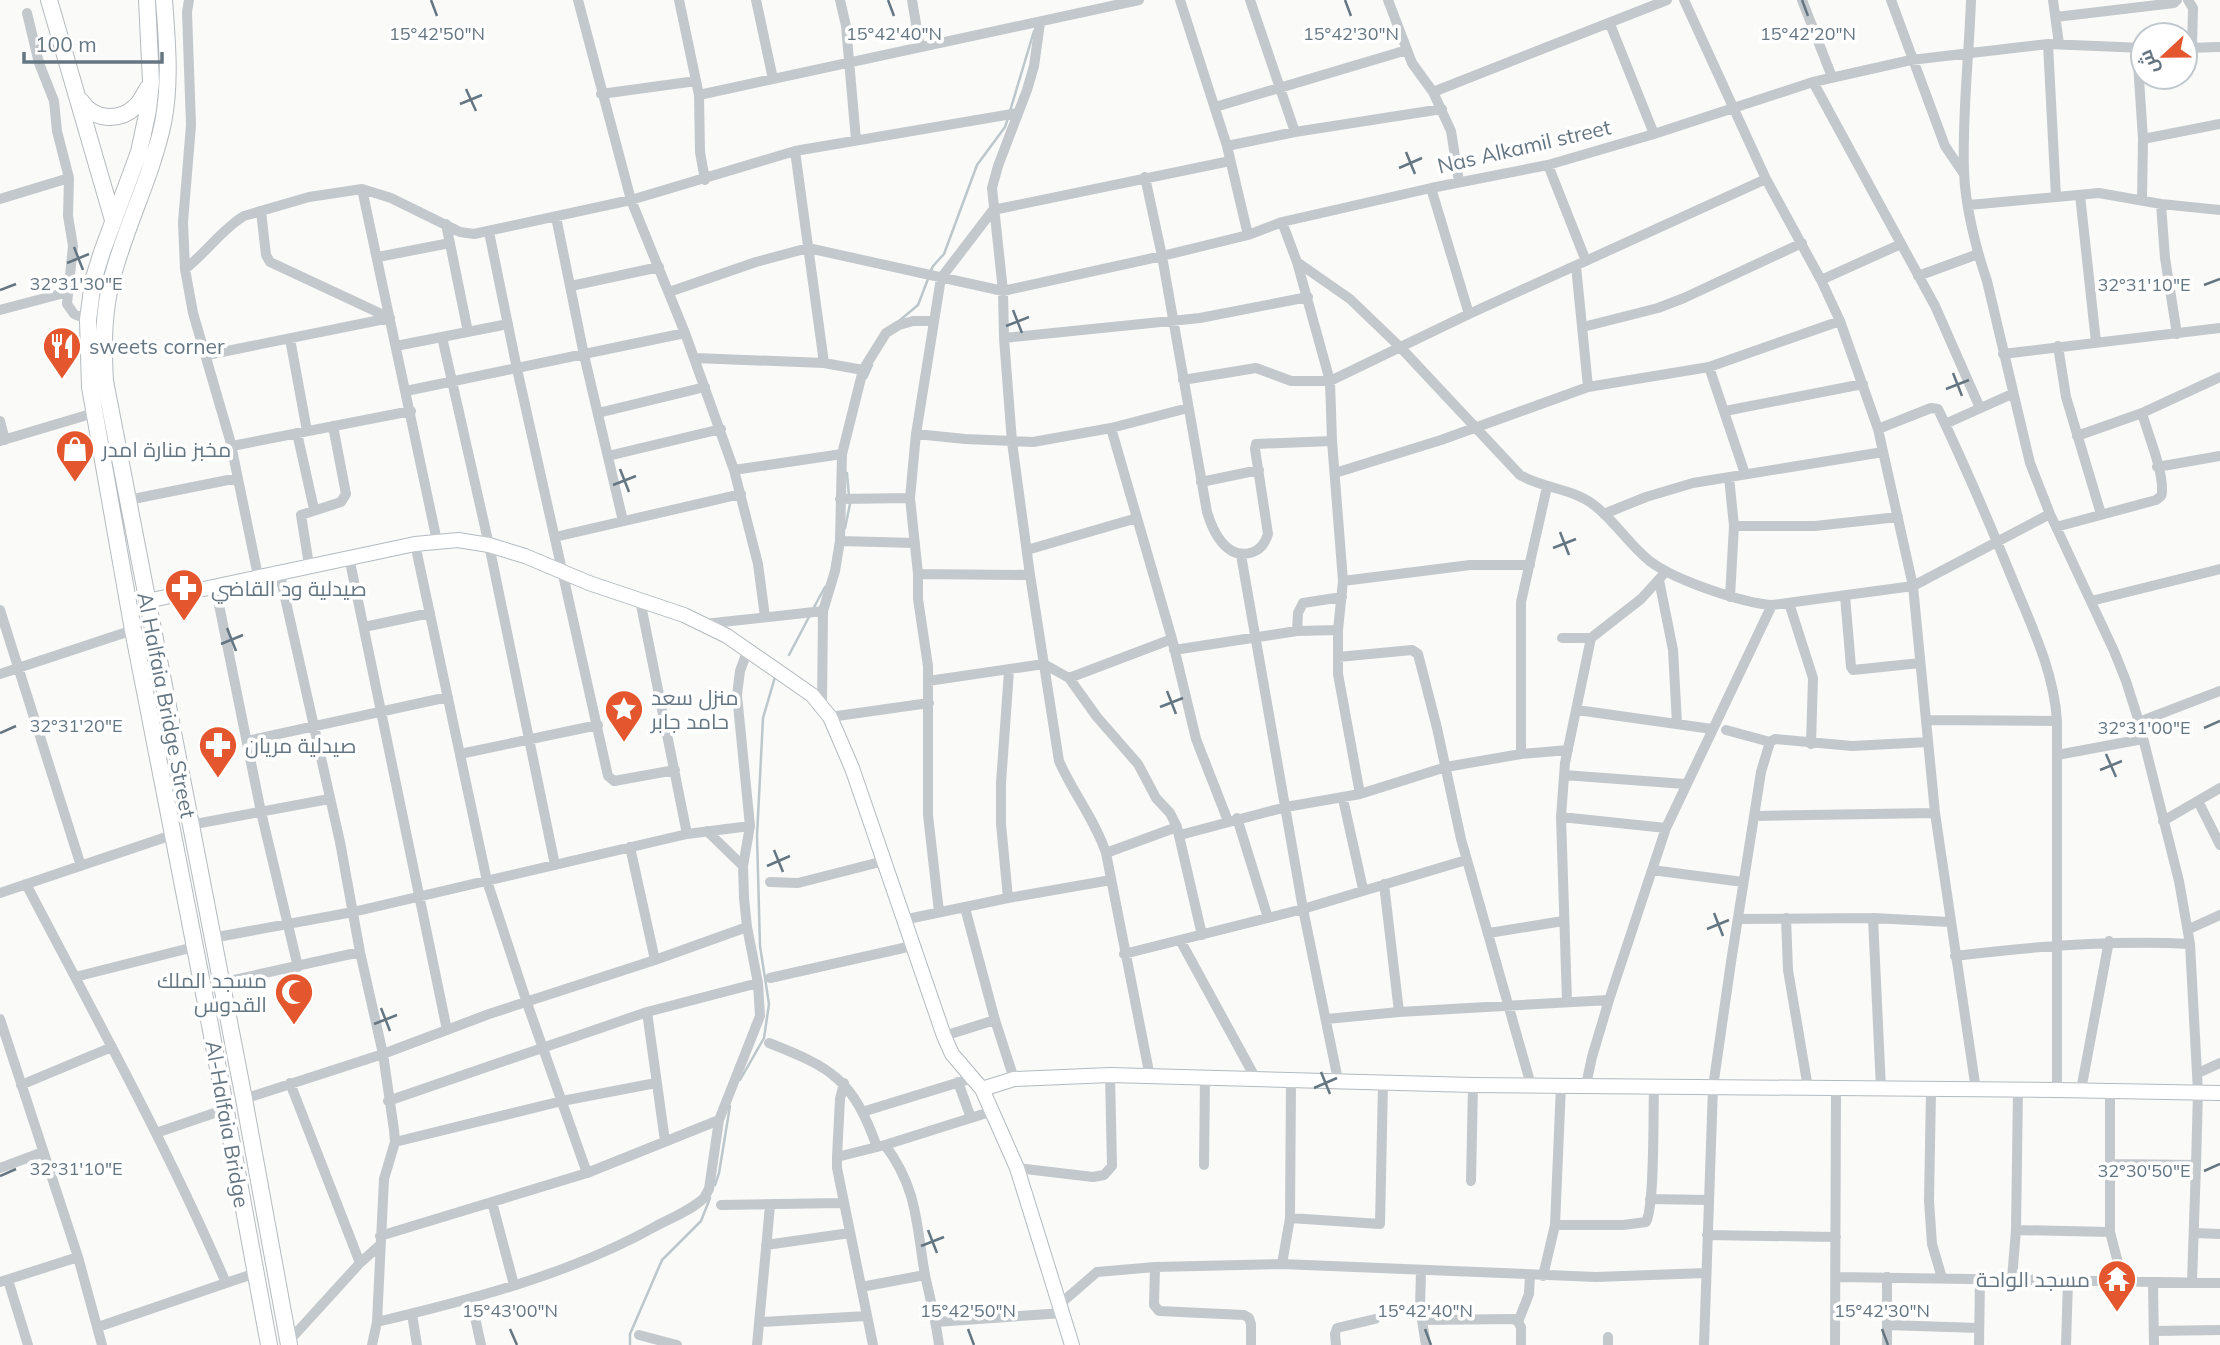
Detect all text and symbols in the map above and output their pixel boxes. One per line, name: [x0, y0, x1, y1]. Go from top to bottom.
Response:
scale bar: [24, 21, 163, 65]
north arrow: [2129, 21, 2199, 91]
text: 15°42'50"N: [389, 22, 485, 45]
text: 15°42'40"N: [846, 22, 942, 45]
text: 15°42'30"N: [1303, 22, 1399, 45]
text: 15°42'20"N: [1760, 22, 1856, 45]
text: 100 m: [35, 31, 97, 57]
text: ش: [2133, 47, 2164, 78]
street label: Nas Alkamil street: [1435, 113, 1613, 179]
text: 32°31'30"E: [29, 272, 123, 295]
text: 32°31'10"E: [2097, 273, 2191, 296]
restaurant icon: sweets corner: [41, 325, 83, 380]
place label: sweets corner: [89, 333, 225, 359]
shop icon: مخبز منارة امدر: [54, 428, 96, 483]
place label: مخبز منارة امدر: [101, 436, 231, 462]
pharmacy icon: صيدلية ود القاضي: [163, 567, 205, 622]
place label: صيدلية ود القاضي: [211, 575, 367, 604]
street label: Al Halfaia Bridge Street: [132, 590, 202, 820]
place label: منزل سعد حامد جابر: [650, 684, 738, 734]
place icon: منزل سعد حامد جابر: [603, 688, 645, 743]
text: 32°31'20"E: [29, 714, 123, 737]
text: 32°31'00"E: [2097, 716, 2191, 739]
pharmacy icon: صيدلية مريان: [197, 724, 239, 779]
place label: صيدلية مريان: [245, 732, 356, 759]
place label: مسجد الملك القدوس: [157, 967, 267, 1018]
mosque icon: مسجد الملك القدوس: [273, 971, 315, 1026]
street label: Al-Halfaia Bridge: [200, 1038, 256, 1210]
text: 32°31'10"E: [29, 1157, 123, 1180]
text: 32°30'50"E: [2097, 1159, 2191, 1182]
temple icon: مسجد الواحة: [2096, 1258, 2138, 1313]
place label: مسجد الواحة: [1976, 1266, 2090, 1292]
text: 15°43'00"N: [462, 1299, 558, 1322]
text: 15°42'50"N: [920, 1299, 1016, 1322]
text: 15°42'40"N: [1377, 1299, 1473, 1322]
text: 15°42'30"N: [1834, 1299, 1930, 1322]

